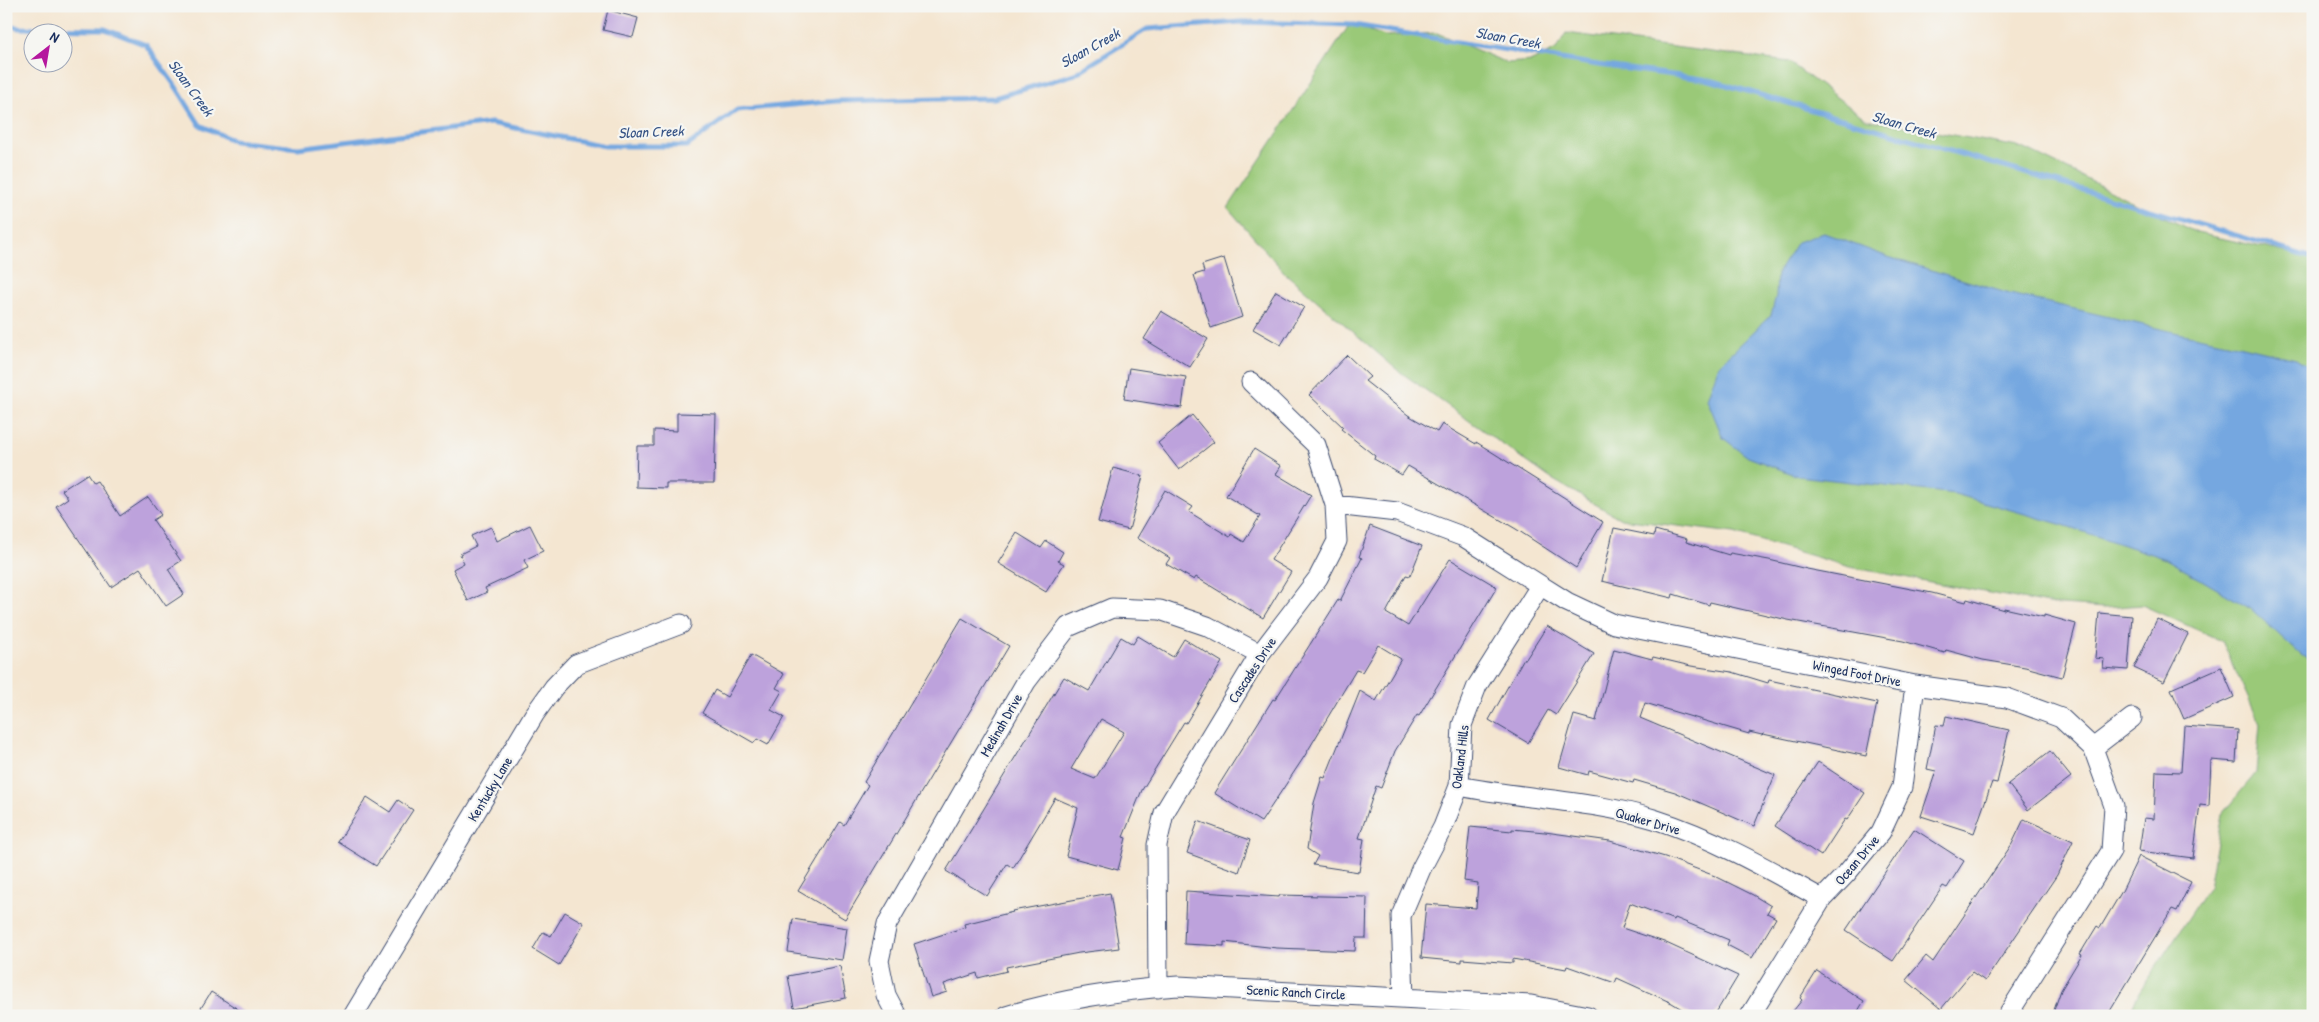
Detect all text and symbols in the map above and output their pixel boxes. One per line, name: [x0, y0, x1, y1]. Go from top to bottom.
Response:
north arrow: [22, 22, 72, 72]
water label: Sloan Creek: [1056, 22, 1125, 73]
water label: Sloan Creek: [1474, 22, 1544, 54]
text: N: [47, 26, 64, 47]
water label: Sloan Creek: [164, 55, 220, 122]
water label: Sloan Creek: [1870, 105, 1940, 144]
water label: Sloan Creek: [618, 120, 686, 143]
street label: Cascades Drive: [1223, 633, 1280, 707]
street label: Winged Foot Drive: [1811, 655, 1903, 691]
street label: Medinah Drive: [975, 689, 1026, 760]
street label: Oakland Hills: [1446, 724, 1473, 790]
street label: Kentucky Lane: [463, 752, 517, 825]
street label: Quaker Drive: [1614, 802, 1683, 839]
street label: Ocean Drive: [1830, 830, 1884, 889]
street label: Scenic Ranch Circle: [1246, 979, 1346, 1004]

